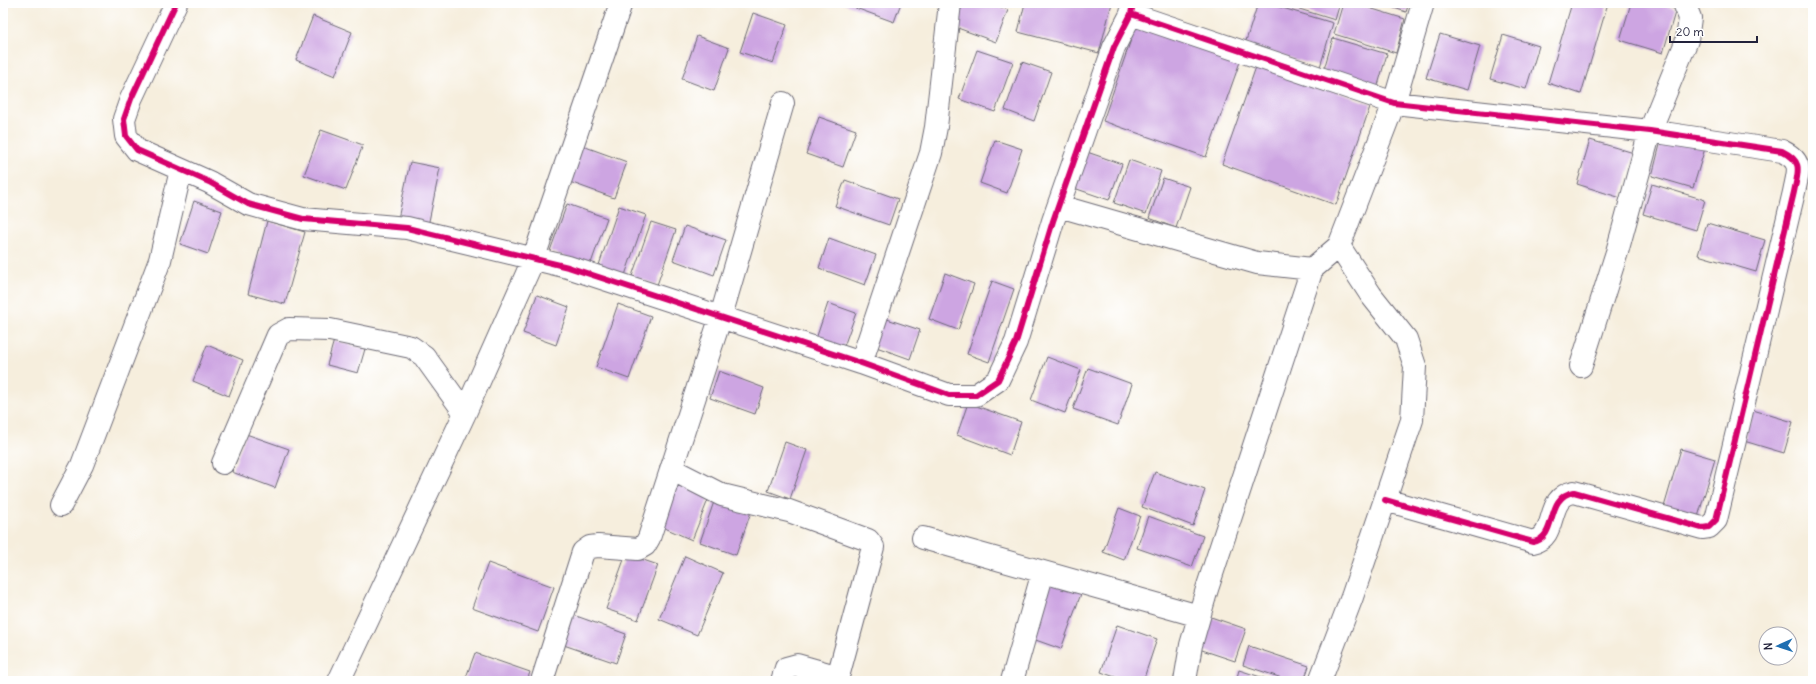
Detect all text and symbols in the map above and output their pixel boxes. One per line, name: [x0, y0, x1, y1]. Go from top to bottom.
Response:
scale bar: [1670, 18, 1757, 44]
text: 20 m: [1676, 24, 1704, 39]
north arrow: [1758, 626, 1798, 666]
text: N: [1761, 642, 1775, 651]

